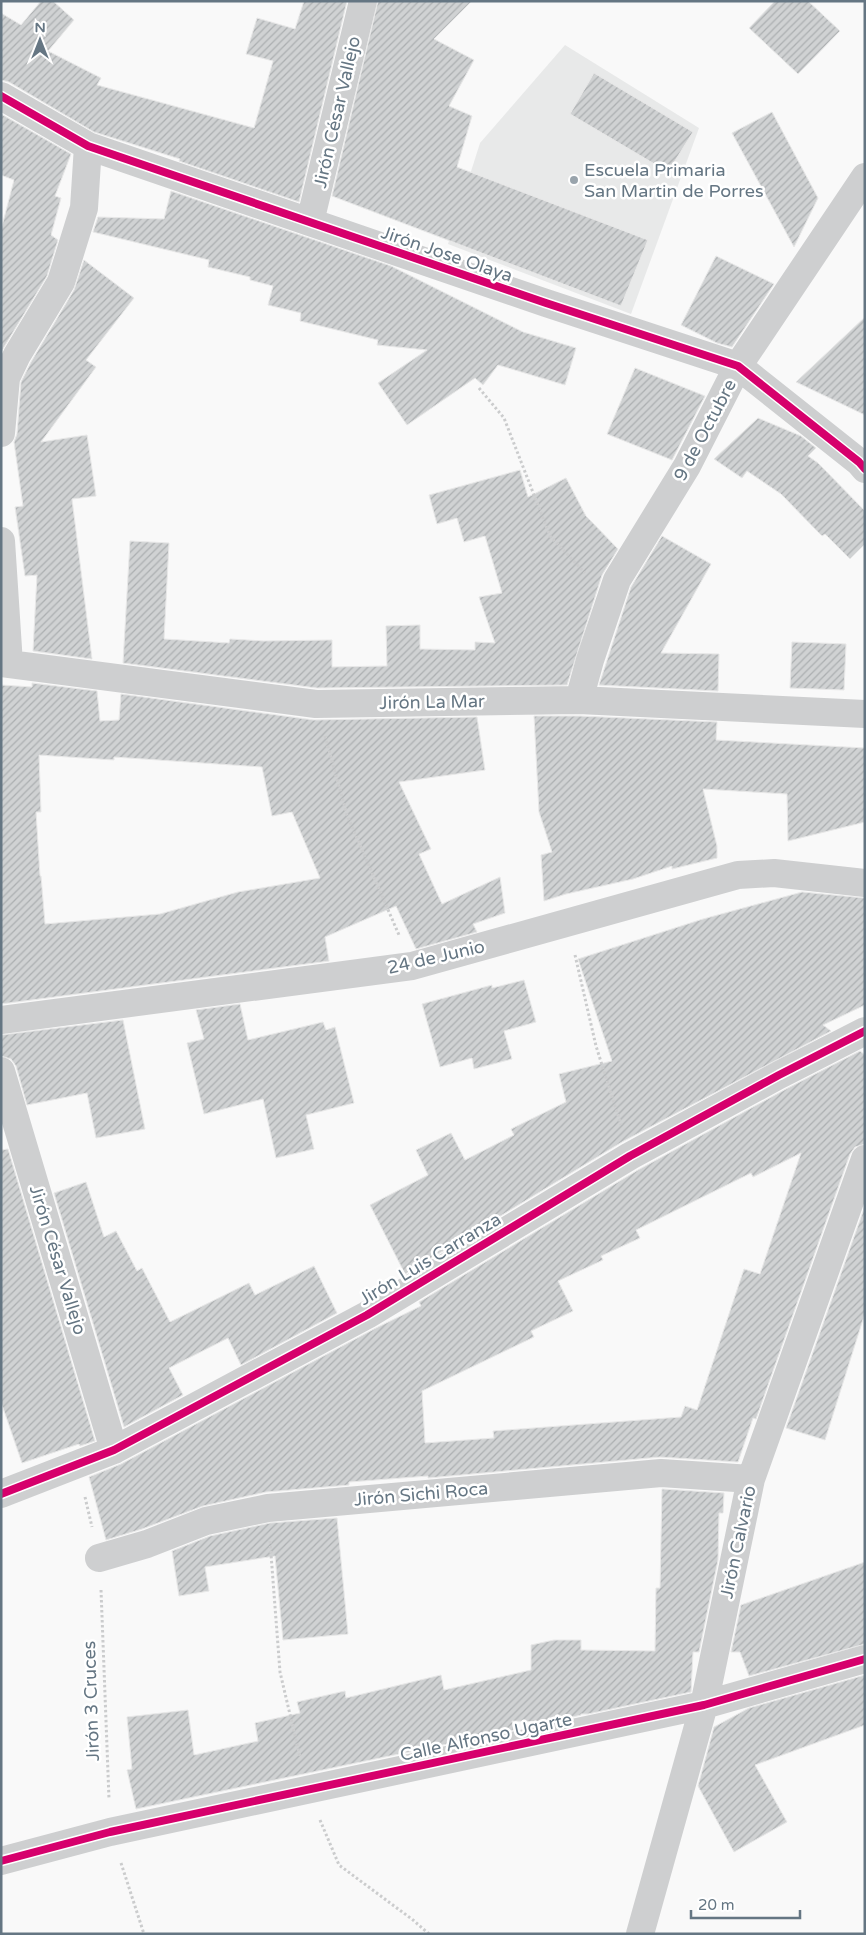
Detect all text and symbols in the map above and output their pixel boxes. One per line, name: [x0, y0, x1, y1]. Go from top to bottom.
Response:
north arrow: [15, 15, 65, 65]
text: N: [34, 19, 46, 36]
street label: Jirón César Vallejo: [309, 34, 365, 190]
place label: Escuela Primaria San Martin de Porres: [584, 159, 764, 202]
marker: Escuela Primaria San Martin de Porres: [568, 174, 580, 186]
street label: Jirón Jose Olaya: [378, 221, 516, 287]
street label: 9 de Octubre: [669, 375, 741, 485]
street label: Jirón La Mar: [379, 690, 485, 714]
street label: 24 de Junio: [385, 935, 487, 979]
street label: Jirón César Vallejo: [25, 1183, 91, 1337]
street label: Jirón Luis Carranza: [355, 1208, 505, 1310]
street label: Jirón Sichi Roca: [353, 1477, 489, 1511]
street label: Jirón Calvario: [715, 1483, 761, 1601]
street label: Jirón 3 Cruces: [78, 1640, 104, 1762]
street label: Calle Alfonso Ugarte: [398, 1708, 574, 1766]
scale bar: [691, 1888, 800, 1920]
text: 20 m: [698, 1896, 735, 1914]

